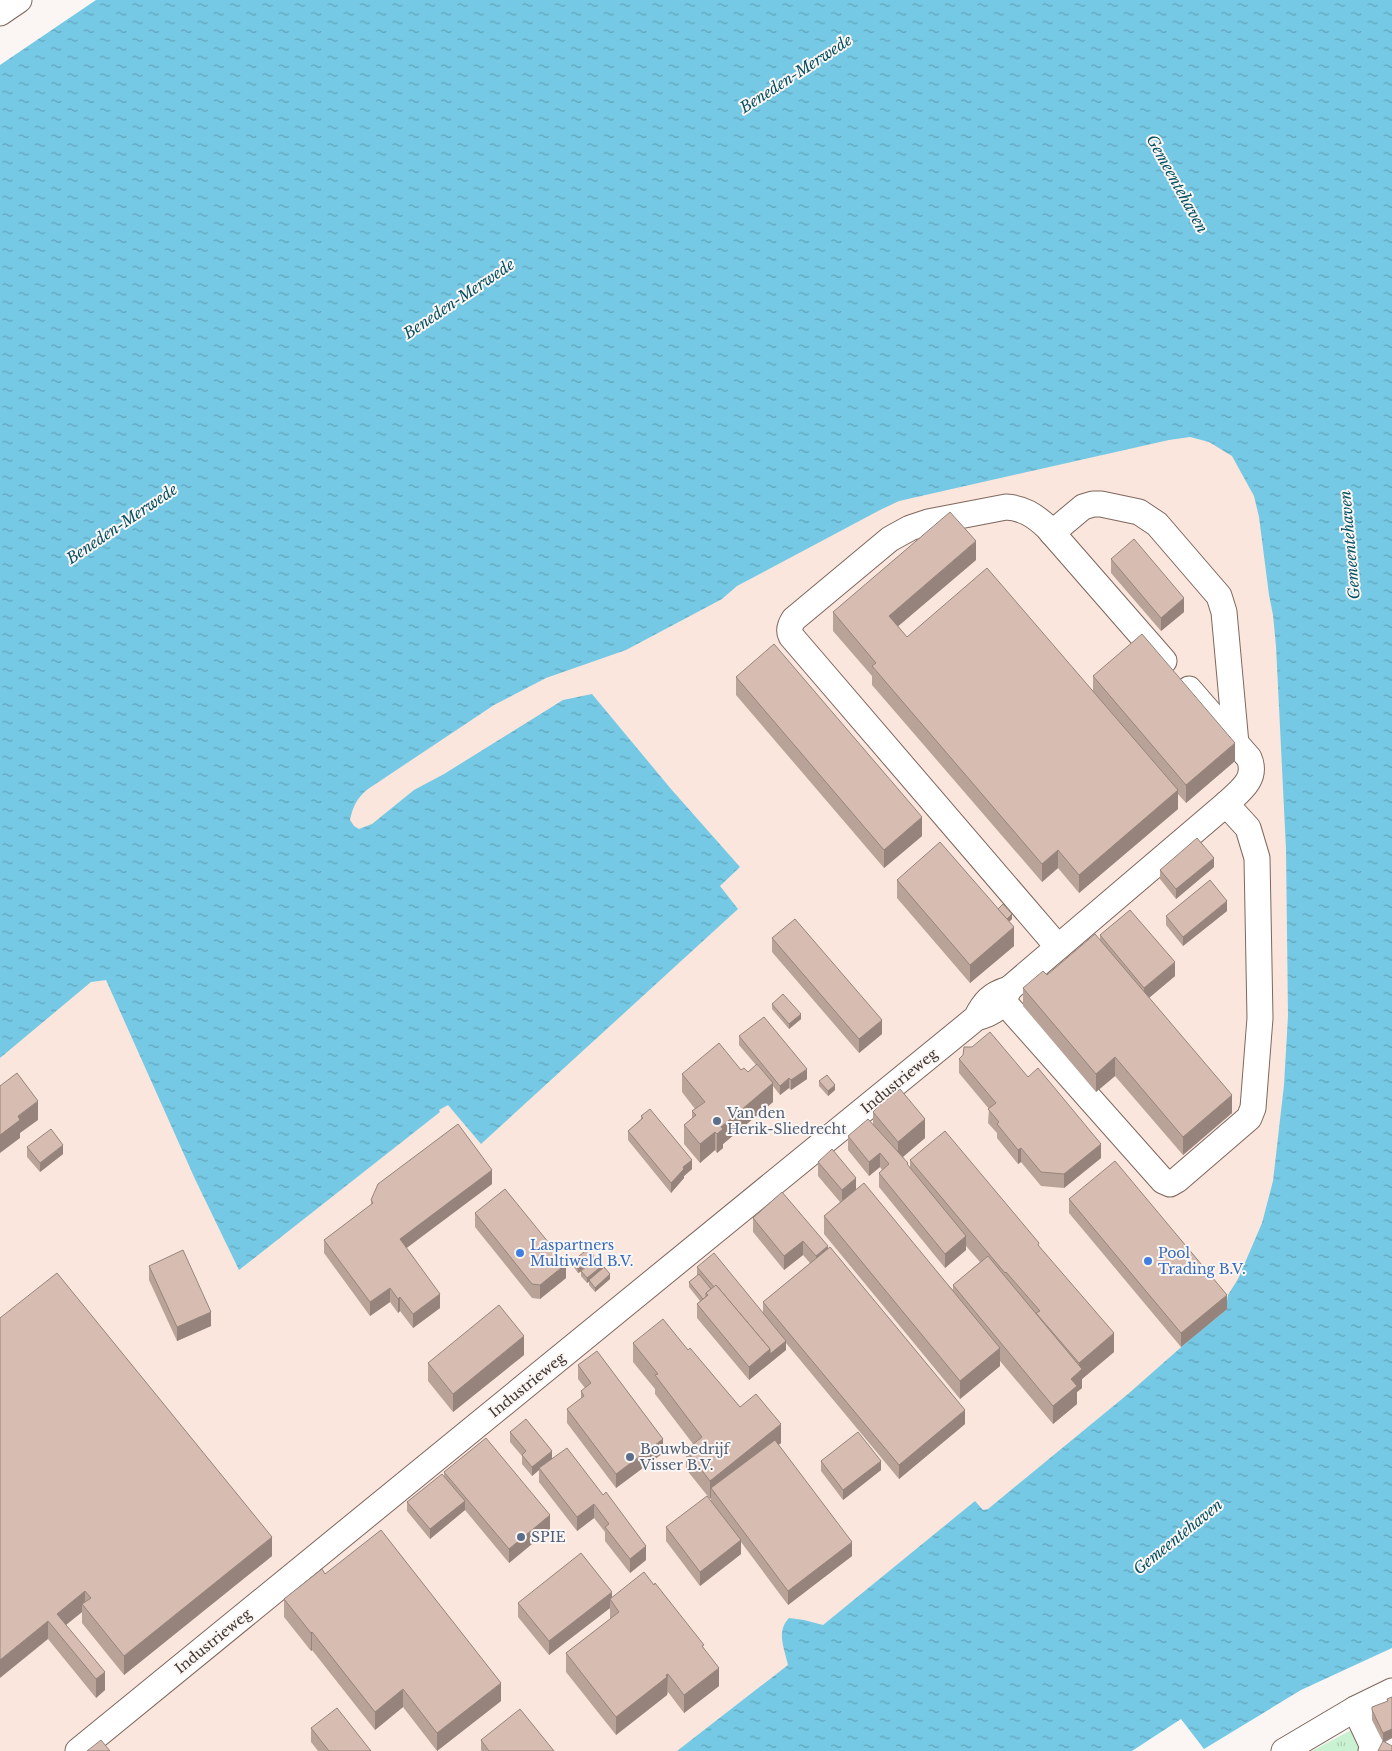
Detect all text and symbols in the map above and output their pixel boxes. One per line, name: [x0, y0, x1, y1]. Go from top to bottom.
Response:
water label: Beneden-Merwede: [735, 30, 855, 117]
water label: Gemeentehaven: [1143, 131, 1212, 236]
water label: Beneden-Merwede: [399, 254, 518, 343]
water label: Beneden-Merwede: [62, 479, 181, 568]
water label: Gemeentehaven: [1335, 490, 1364, 600]
street label: Industrieweg: [857, 1044, 941, 1117]
place label: Van den Herik-Sliedrecht: [726, 1104, 847, 1138]
marker: Van den Herik-Sliedrecht: [711, 1115, 723, 1127]
place label: Laspartners Multiweld B.V.: [530, 1236, 633, 1270]
place label: Pool Trading B.V.: [1158, 1244, 1246, 1278]
marker: Laspartners Multiweld B.V.: [514, 1247, 526, 1259]
marker: Pool Trading B.V.: [1142, 1255, 1154, 1267]
street label: Industrieweg: [485, 1348, 569, 1421]
place label: Bouwbedrijf Visser B.V.: [639, 1440, 732, 1474]
marker: Bouwbedrijf Visser B.V.: [624, 1451, 636, 1463]
water label: Gemeentehaven: [1129, 1495, 1226, 1578]
place label: SPIE: [531, 1528, 566, 1546]
marker: SPIE: [515, 1531, 527, 1543]
street label: Industrieweg: [171, 1604, 255, 1677]

